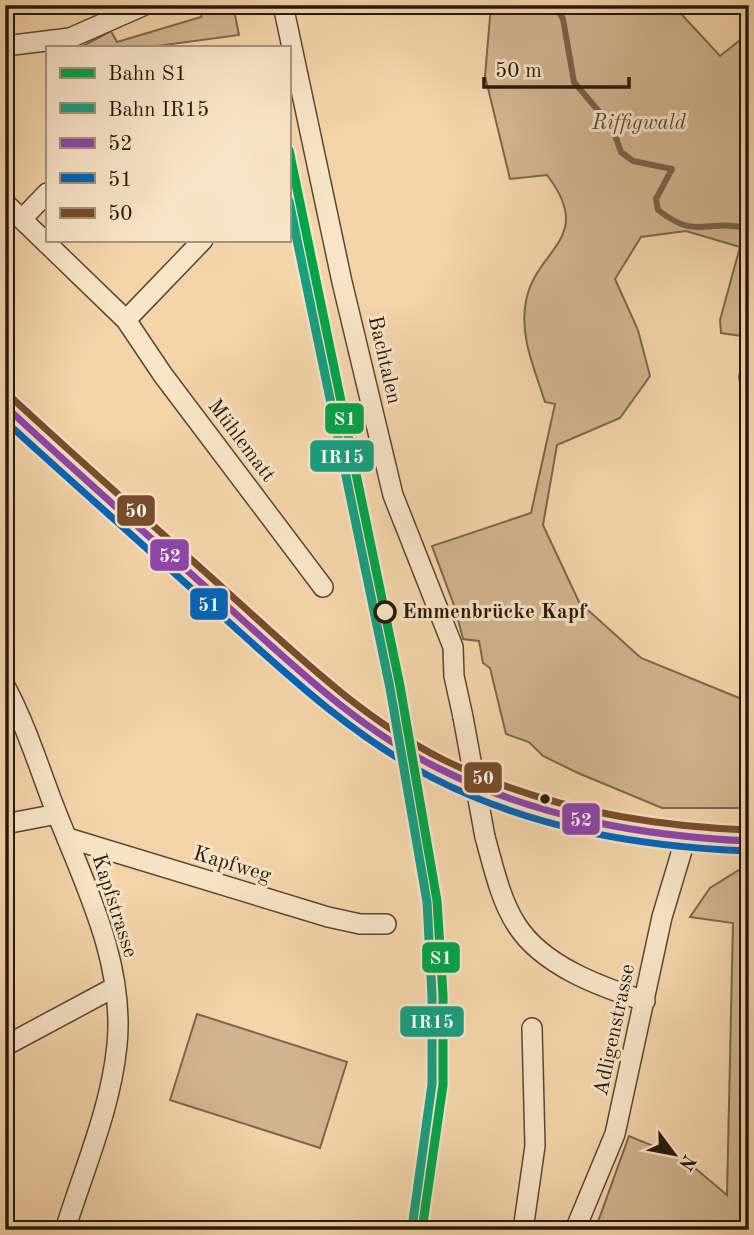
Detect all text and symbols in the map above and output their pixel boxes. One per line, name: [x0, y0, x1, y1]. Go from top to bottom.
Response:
legend: [46, 46, 290, 242]
scale bar: [484, 46, 630, 90]
text: 50 m: [495, 61, 542, 82]
text: Bahn S1: [108, 64, 187, 85]
text: Bahn IR15: [108, 100, 209, 121]
park label: Riffigwald: [591, 113, 687, 134]
text: 52: [108, 134, 132, 155]
text: 51: [108, 170, 132, 191]
text: 50: [108, 204, 132, 225]
street label: Bachtalen: [364, 314, 404, 406]
street label: Mühlematt: [203, 396, 279, 486]
line badge: S1: [324, 402, 365, 435]
text: S1: [334, 411, 356, 430]
line badge: IR15: [309, 439, 375, 473]
text: IR15: [320, 449, 364, 468]
line badge: 50: [116, 494, 156, 527]
text: 50: [125, 503, 147, 522]
line badge: 52: [149, 538, 190, 572]
text: 52: [159, 548, 181, 567]
line badge: 51: [189, 587, 229, 621]
text: 51: [198, 597, 220, 616]
marker: Emmenbrücke Kapf: [374, 601, 396, 623]
place label: Emmenbrücke Kapf: [402, 602, 588, 623]
line badge: 50: [463, 761, 503, 794]
text: 50: [472, 770, 494, 789]
unlabelled marker: [538, 792, 552, 806]
line badge: 52: [561, 802, 601, 836]
text: 52: [570, 812, 592, 831]
street label: Kapfweg: [191, 843, 274, 887]
street label: Kapfstrasse: [87, 852, 141, 960]
line badge: S1: [421, 941, 461, 974]
text: S1: [430, 950, 452, 969]
street label: Adligenstrasse: [591, 962, 639, 1098]
line badge: IR15: [399, 1005, 465, 1038]
text: IR15: [410, 1014, 454, 1033]
north arrow: [638, 1120, 708, 1190]
text: N: [674, 1150, 698, 1173]

